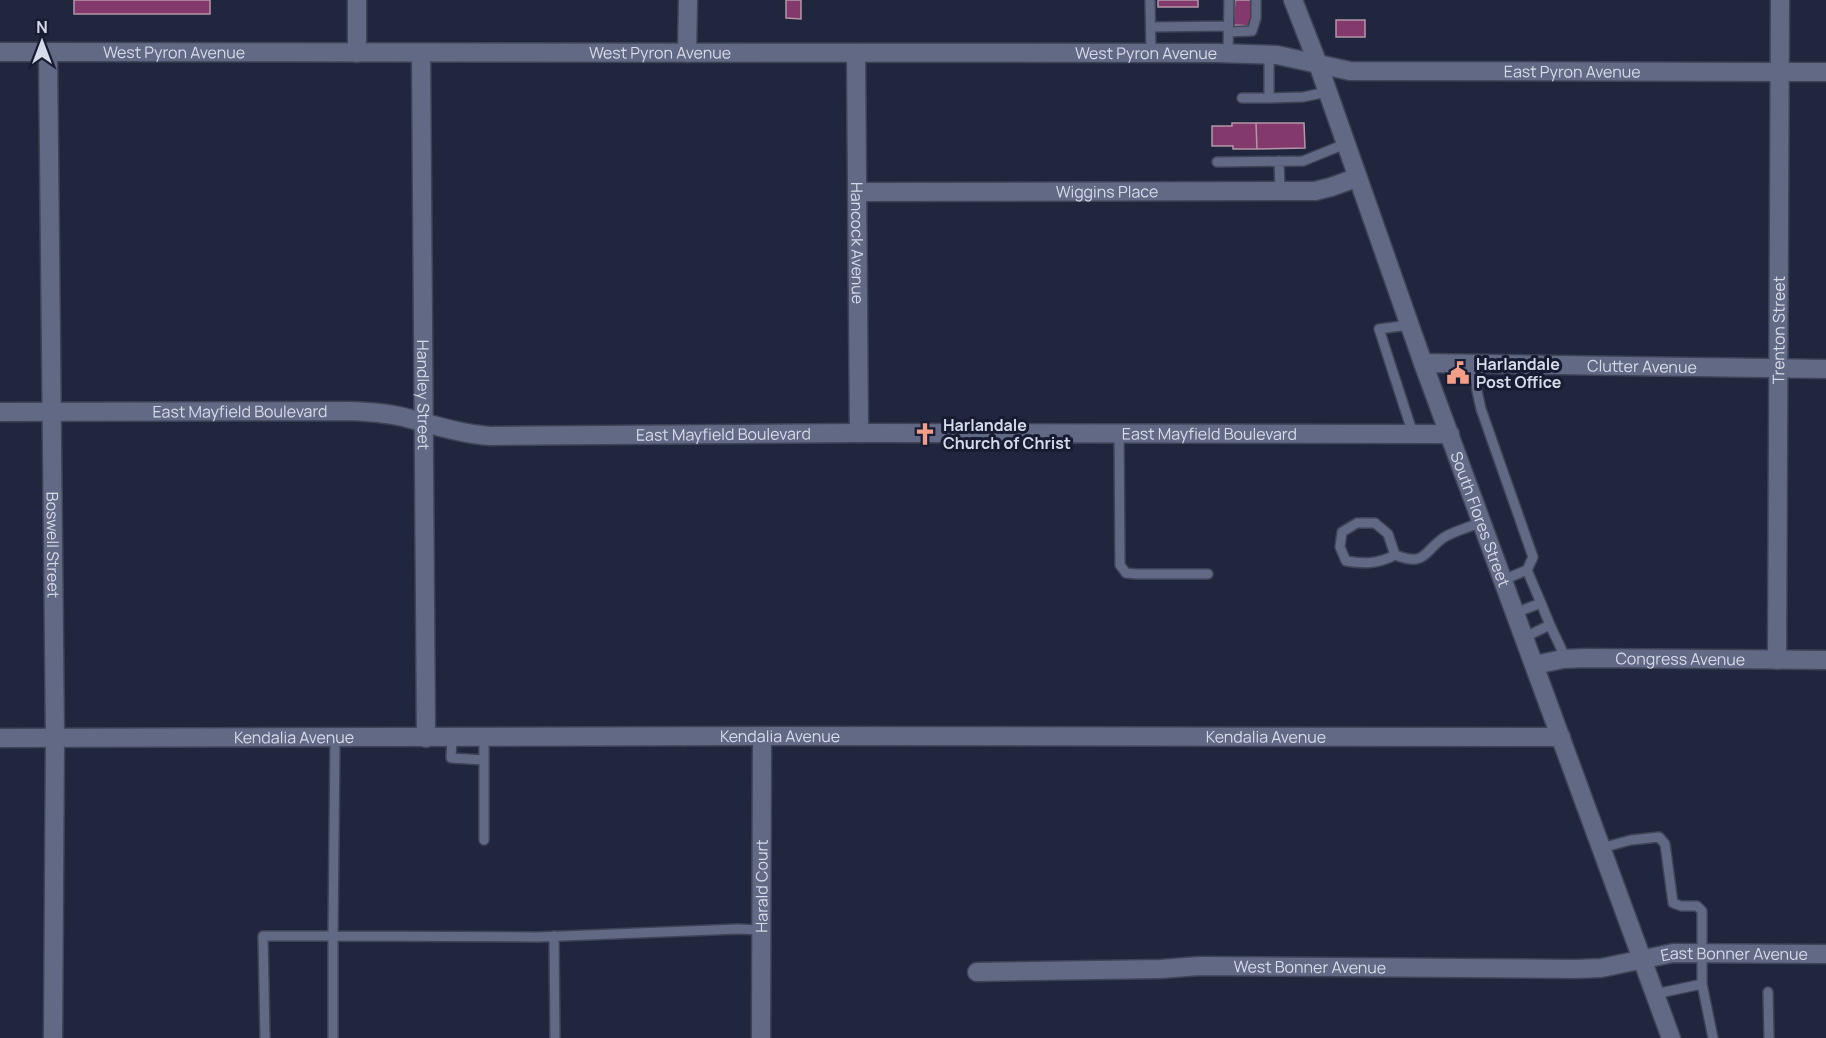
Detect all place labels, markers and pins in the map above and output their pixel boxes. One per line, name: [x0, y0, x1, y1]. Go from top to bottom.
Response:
place label: Harlandale Post Office: [1476, 353, 1562, 393]
public building icon: Harlandale Post Office: [1445, 360, 1471, 386]
place label: Harlandale Church of Christ: [943, 414, 1071, 454]
church icon: Harlandale Church of Christ: [912, 421, 938, 447]

